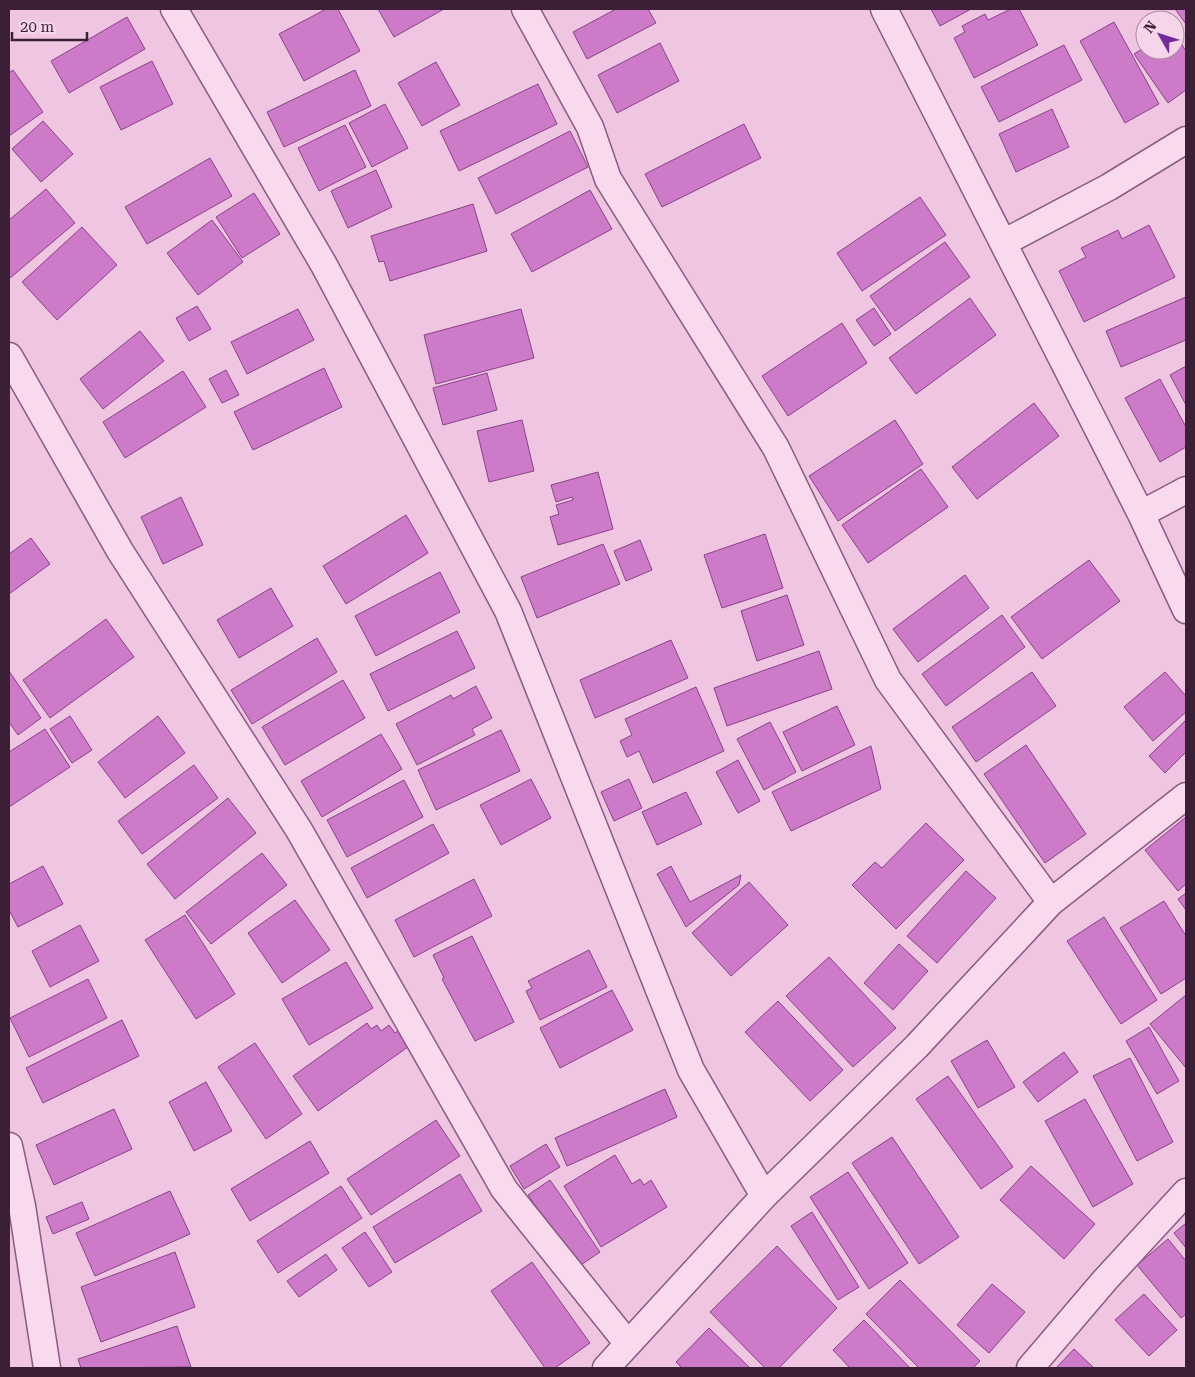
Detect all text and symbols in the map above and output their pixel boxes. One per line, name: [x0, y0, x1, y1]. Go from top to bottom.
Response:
scale bar: [12, 10, 88, 42]
north arrow: [1135, 10, 1185, 60]
text: N: [1140, 17, 1160, 36]
text: 20 m: [20, 18, 55, 36]

